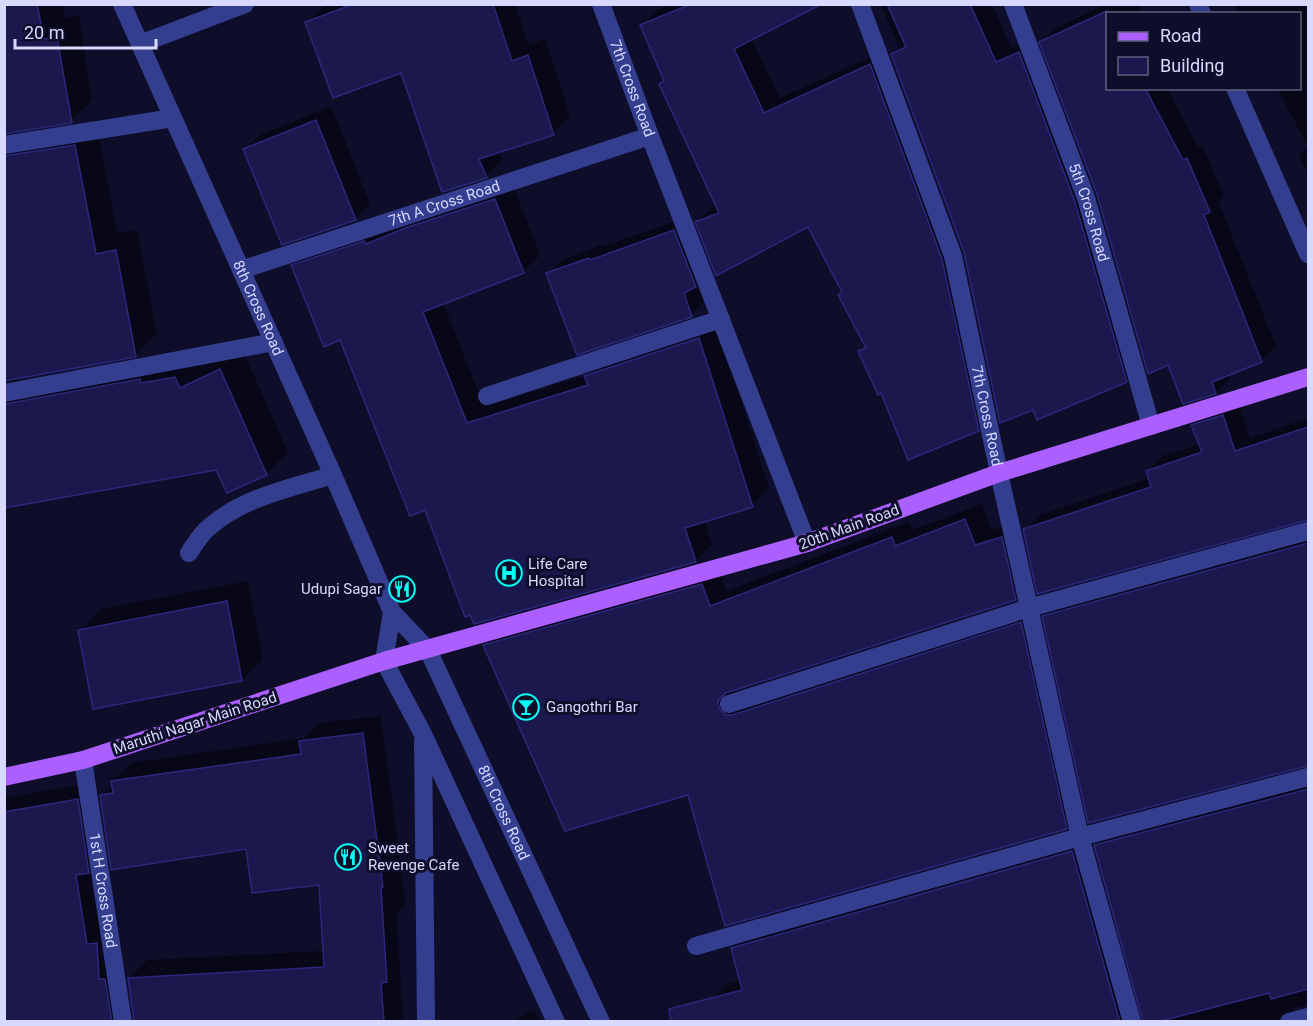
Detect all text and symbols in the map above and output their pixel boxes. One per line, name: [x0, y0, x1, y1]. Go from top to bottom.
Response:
scale bar: [15, 12, 156, 50]
legend: [1106, 12, 1301, 90]
text: 20 m: [24, 22, 64, 43]
text: Road: [1160, 25, 1201, 46]
street label: 7th Cross Road: [606, 37, 659, 139]
text: Building: [1160, 55, 1224, 76]
street label: 5th Cross Road: [1065, 161, 1113, 264]
street label: 7th A Cross Road: [387, 177, 502, 230]
street label: 8th Cross Road: [229, 258, 287, 358]
street label: 7th Cross Road: [967, 364, 1006, 468]
street label: 20th Main Road: [797, 501, 901, 553]
place label: Life Care Hospital: [528, 555, 587, 590]
hospital icon: Life Care Hospital: [494, 558, 524, 588]
restaurant icon: Udupi Sagar: [387, 574, 417, 604]
place label: Udupi Sagar: [301, 580, 382, 598]
street label: Maruthi Nagar Main Road: [111, 688, 279, 758]
bar icon: Gangothri Bar: [511, 692, 541, 722]
place label: Gangothri Bar: [546, 698, 638, 716]
street label: 8th Cross Road: [474, 762, 533, 863]
street label: 1st H Cross Road: [85, 832, 121, 949]
place label: Sweet Revenge Cafe: [368, 839, 460, 874]
restaurant icon: Sweet Revenge Cafe: [333, 842, 363, 872]

